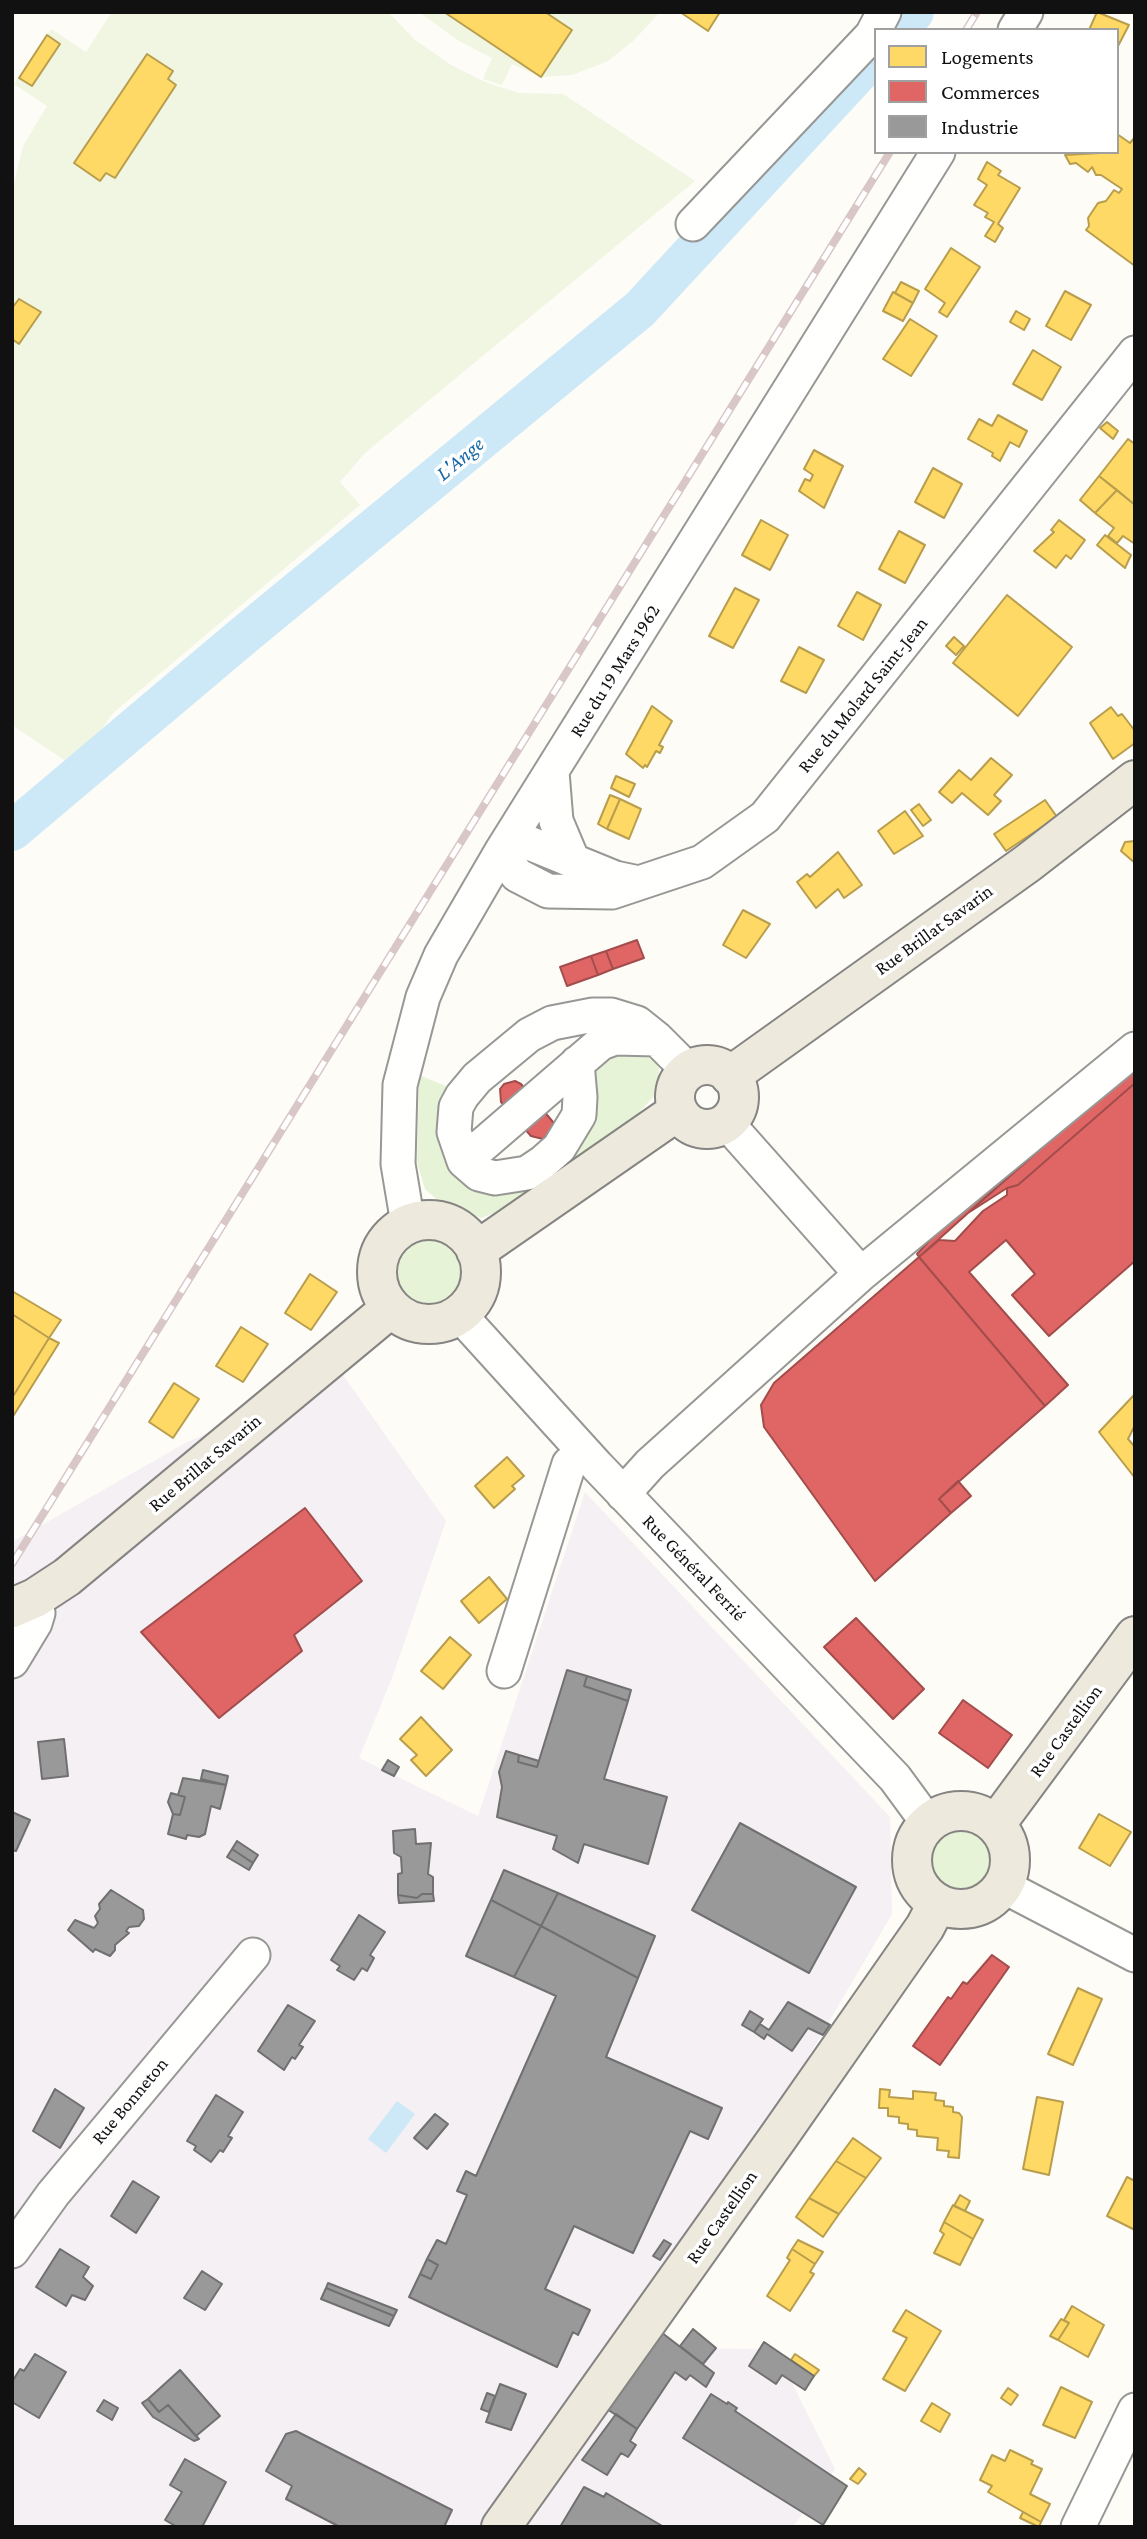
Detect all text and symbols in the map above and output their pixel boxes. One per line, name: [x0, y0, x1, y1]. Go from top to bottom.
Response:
legend: [874, 28, 1119, 154]
text: Logements: [941, 45, 1034, 69]
text: Commerces: [941, 80, 1040, 104]
text: Industrie: [941, 115, 1018, 139]
water label: L'Ange: [431, 432, 489, 486]
street label: Rue du 19 Mars 1962: [565, 601, 665, 741]
street label: Rue du Molard Saint-Jean: [793, 613, 933, 777]
street label: Rue Brillat Savarin: [871, 880, 997, 980]
street label: Rue Brillat Savarin: [144, 1409, 266, 1517]
street label: Rue Général Ferrié: [637, 1510, 751, 1626]
street label: Rue Castellion: [1025, 1680, 1107, 1782]
street label: Rue Bonneton: [87, 2053, 173, 2149]
street label: Rue Castellion: [681, 2166, 763, 2268]

